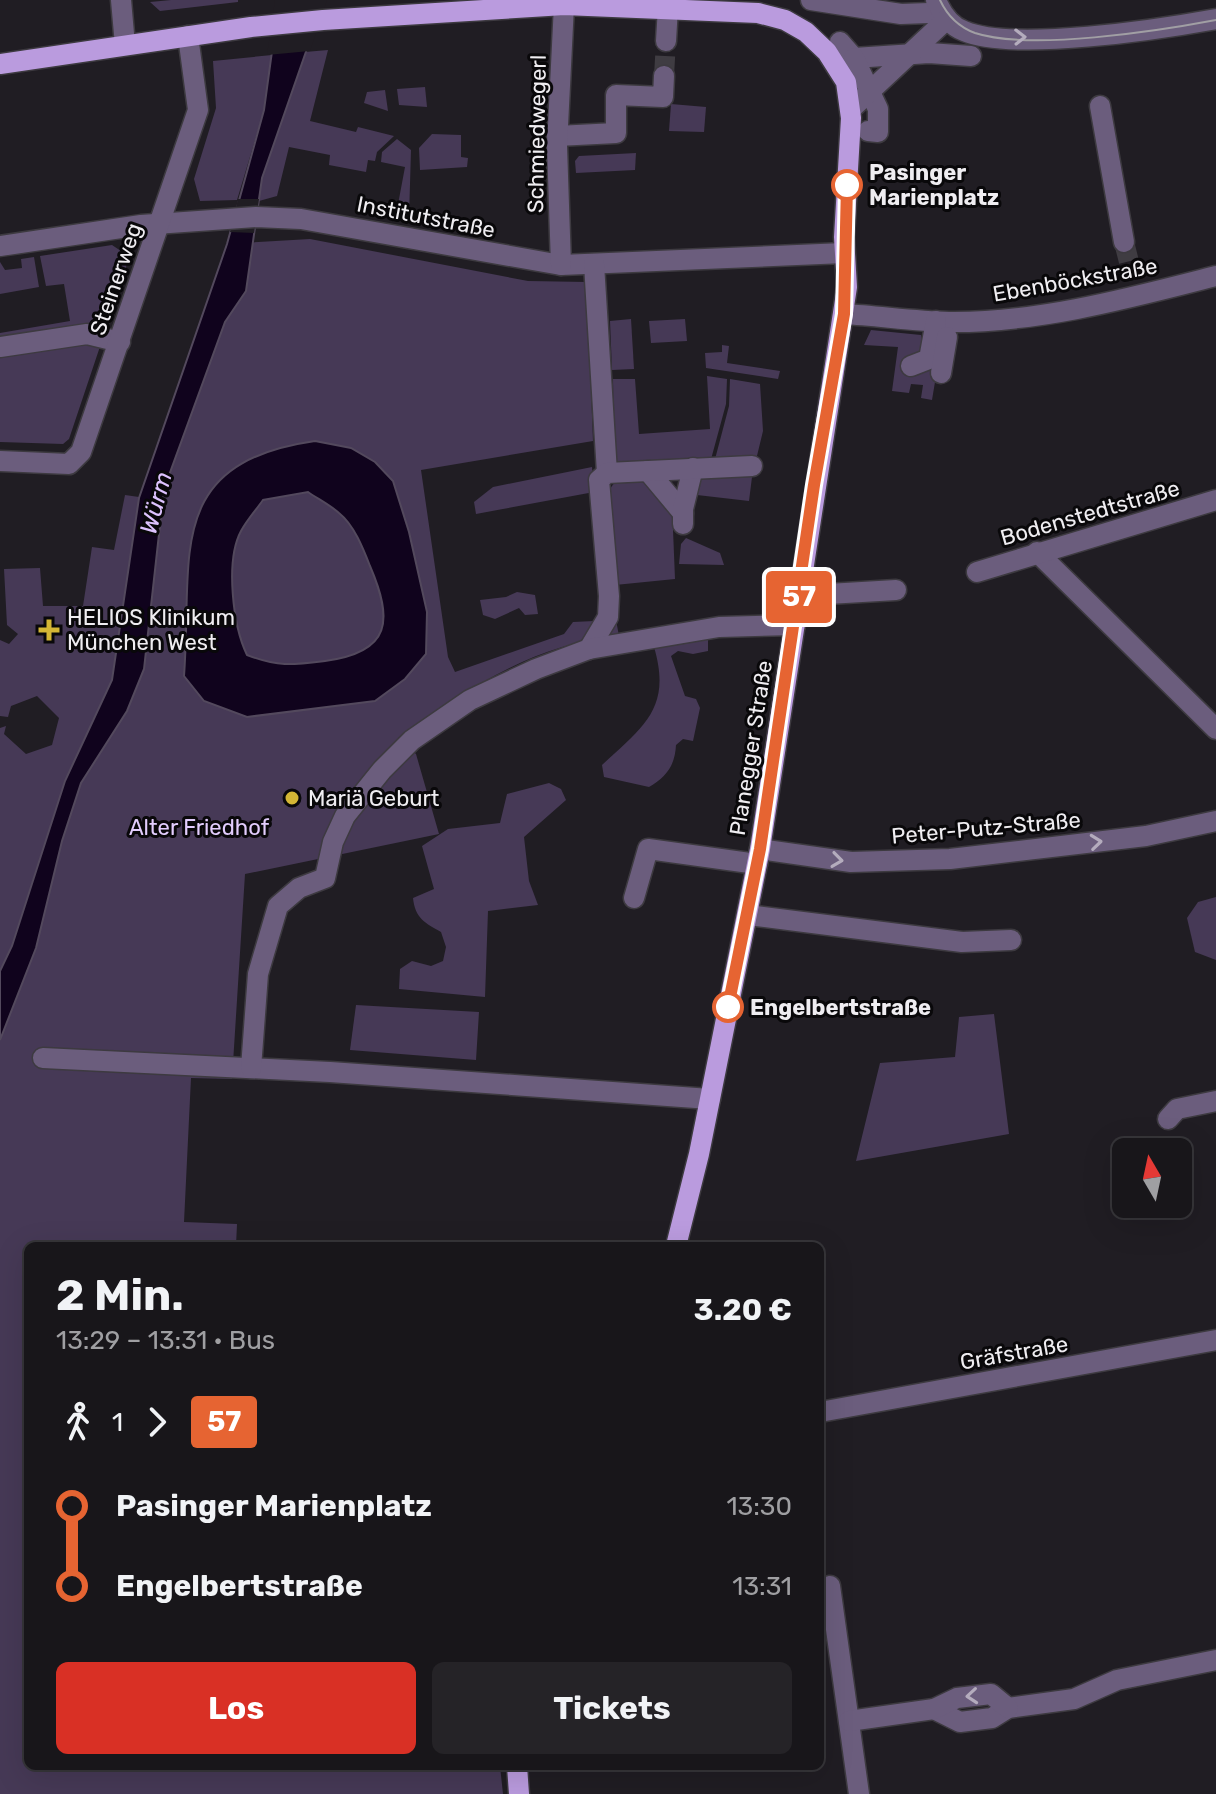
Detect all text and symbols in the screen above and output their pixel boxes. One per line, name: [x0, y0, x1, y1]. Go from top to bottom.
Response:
one-way arrow: [1014, 29, 1027, 46]
street label: Schmiedwegerl: [522, 55, 552, 213]
place label: Pasinger Marienplatz: [869, 159, 999, 211]
marker: Pasinger Marienplatz: [832, 170, 862, 200]
street label: Institutstraße: [355, 190, 497, 244]
street label: Steinerweg: [84, 219, 148, 339]
street label: Ebenböckstraße: [991, 252, 1159, 308]
water label: Würm: [134, 469, 178, 537]
street label: Bodenstedtstraße: [997, 474, 1183, 552]
line badge: 57: [763, 571, 835, 623]
text: 57: [782, 580, 816, 613]
place label: HELIOS Klinikum München West: [67, 604, 235, 656]
marker: HELIOS Klinikum München West: [38, 619, 60, 641]
street label: Planegger Straße: [724, 658, 778, 838]
place label: Mariä Geburt: [308, 785, 440, 812]
marker: Mariä Geburt: [283, 789, 301, 807]
street label: Peter-Putz-Straße: [890, 806, 1082, 850]
park label: Alter Friedhof: [129, 814, 270, 841]
one-way arrow: [1090, 834, 1103, 851]
one-way arrow: [830, 851, 844, 868]
marker: Engelbertstraße: [713, 992, 743, 1022]
place label: Engelbertstraße: [750, 994, 931, 1021]
north arrow: [1112, 1138, 1192, 1218]
map controls: [1112, 1138, 1192, 1218]
text: 2 Min.: [56, 1269, 184, 1321]
text: 3.20 €: [694, 1292, 792, 1328]
text: 13:29 – 13:31 · Bus: [56, 1325, 275, 1356]
street label: Gräfstraße: [958, 1330, 1070, 1376]
icon: walk: [56, 1400, 100, 1444]
icon: forward: [135, 1400, 179, 1444]
text: 57: [207, 1405, 241, 1438]
text: 1: [112, 1407, 123, 1438]
text: Pasinger Marienplatz: [116, 1488, 432, 1524]
text: 13:30: [726, 1491, 792, 1522]
text: Engelbertstraße: [116, 1568, 363, 1604]
text: 13:31: [732, 1571, 792, 1602]
button: Los: [56, 1662, 416, 1754]
button: Tickets: [432, 1662, 792, 1754]
one-way arrow: [965, 1688, 978, 1705]

